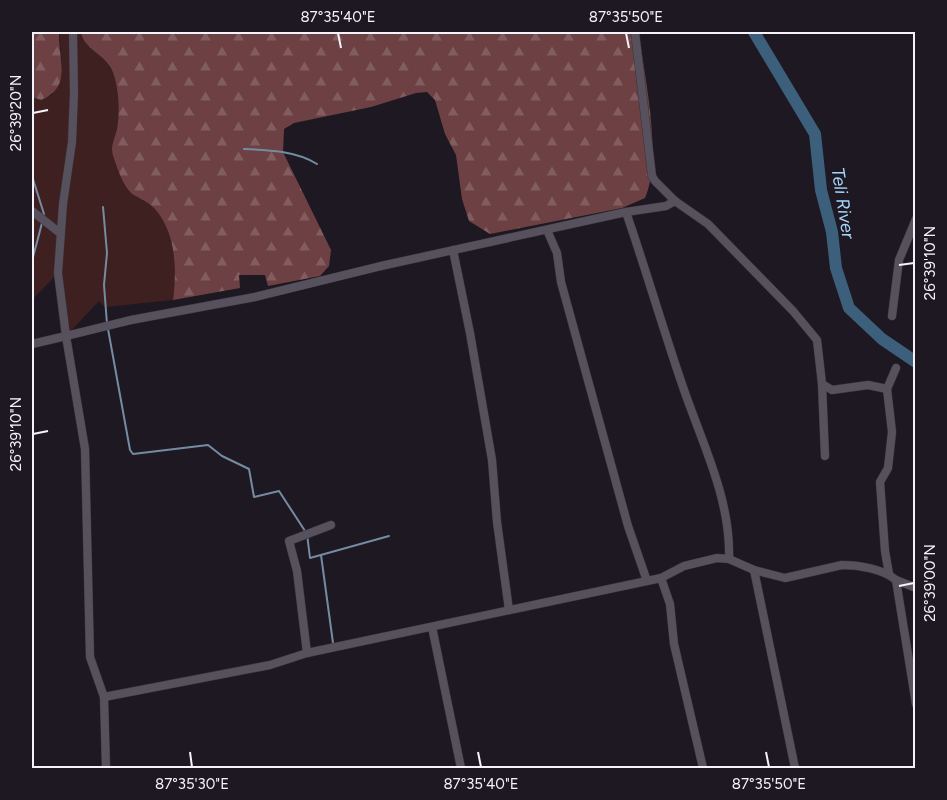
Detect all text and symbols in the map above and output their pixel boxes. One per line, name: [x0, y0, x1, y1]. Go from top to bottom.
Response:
text: 87°35'40"E: [300, 8, 376, 26]
text: 87°35'50"E: [589, 8, 663, 26]
text: 26°39'20"N: [7, 75, 25, 151]
water label: Teli River: [827, 166, 860, 241]
text: 26°39'10"N: [921, 226, 939, 300]
text: 26°39'10"N: [7, 397, 25, 471]
text: 26°39'00"N: [921, 544, 939, 622]
text: 87°35'30"E: [155, 775, 229, 793]
text: 87°35'40"E: [443, 775, 519, 793]
text: 87°35'50"E: [732, 775, 806, 793]

